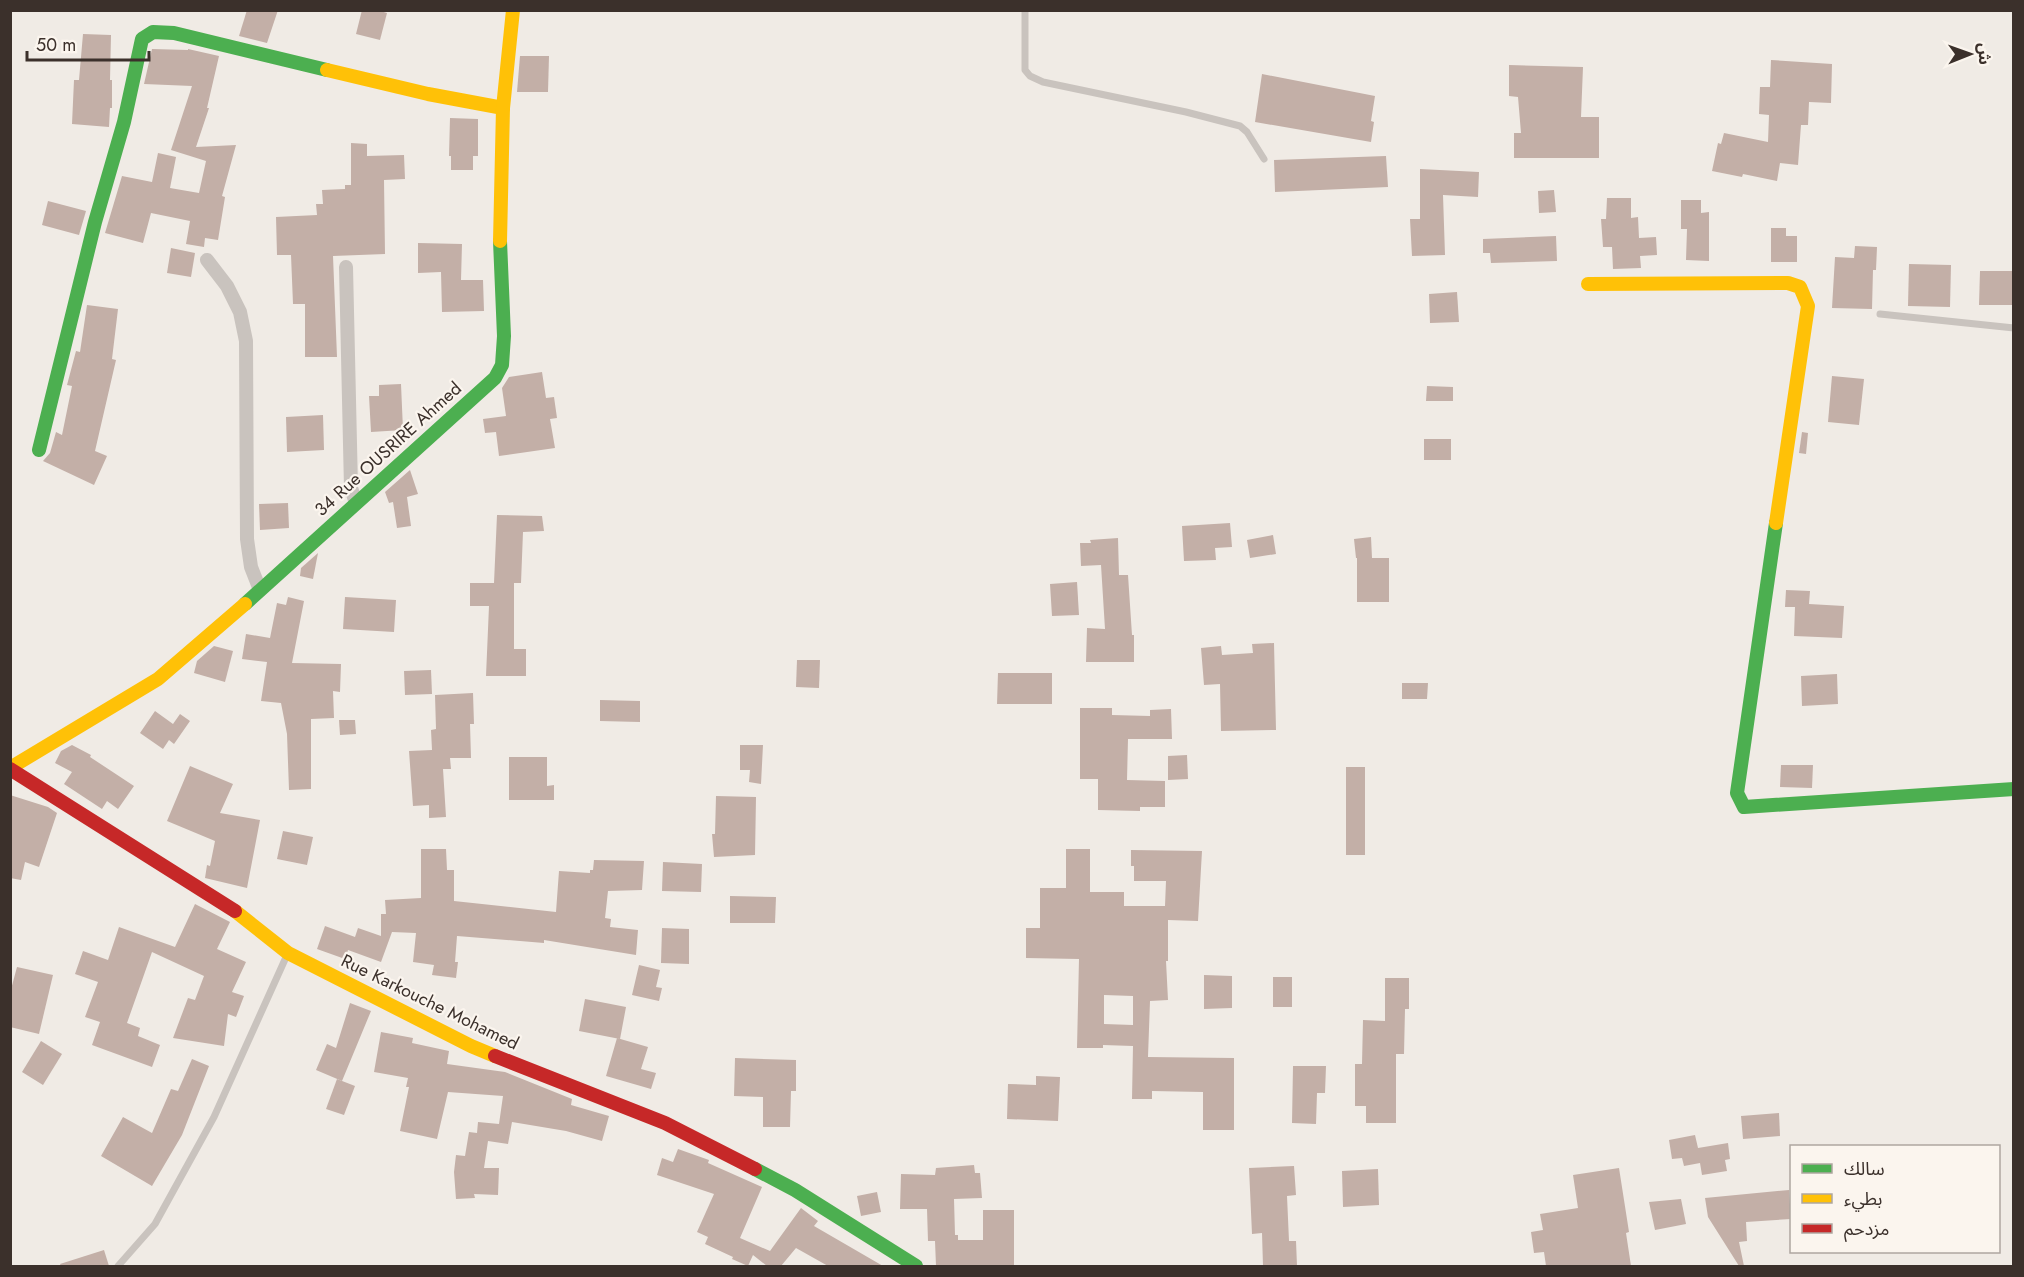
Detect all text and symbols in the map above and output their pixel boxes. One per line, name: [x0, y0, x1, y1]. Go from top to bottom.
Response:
scale bar: [27, 24, 148, 62]
north arrow: [1940, 24, 2000, 84]
text: 50 m: [36, 32, 76, 58]
text: ش: [1973, 43, 1996, 65]
street label: 34 Rue OUSRIRE Ahmed: [309, 376, 467, 522]
street label: Rue Karkouche Mohamed: [337, 948, 523, 1056]
legend: [1790, 1145, 2000, 1253]
text: سالك: [1844, 1156, 1885, 1182]
text: بطيء: [1844, 1186, 1882, 1212]
text: مزدحم: [1844, 1216, 1889, 1242]

